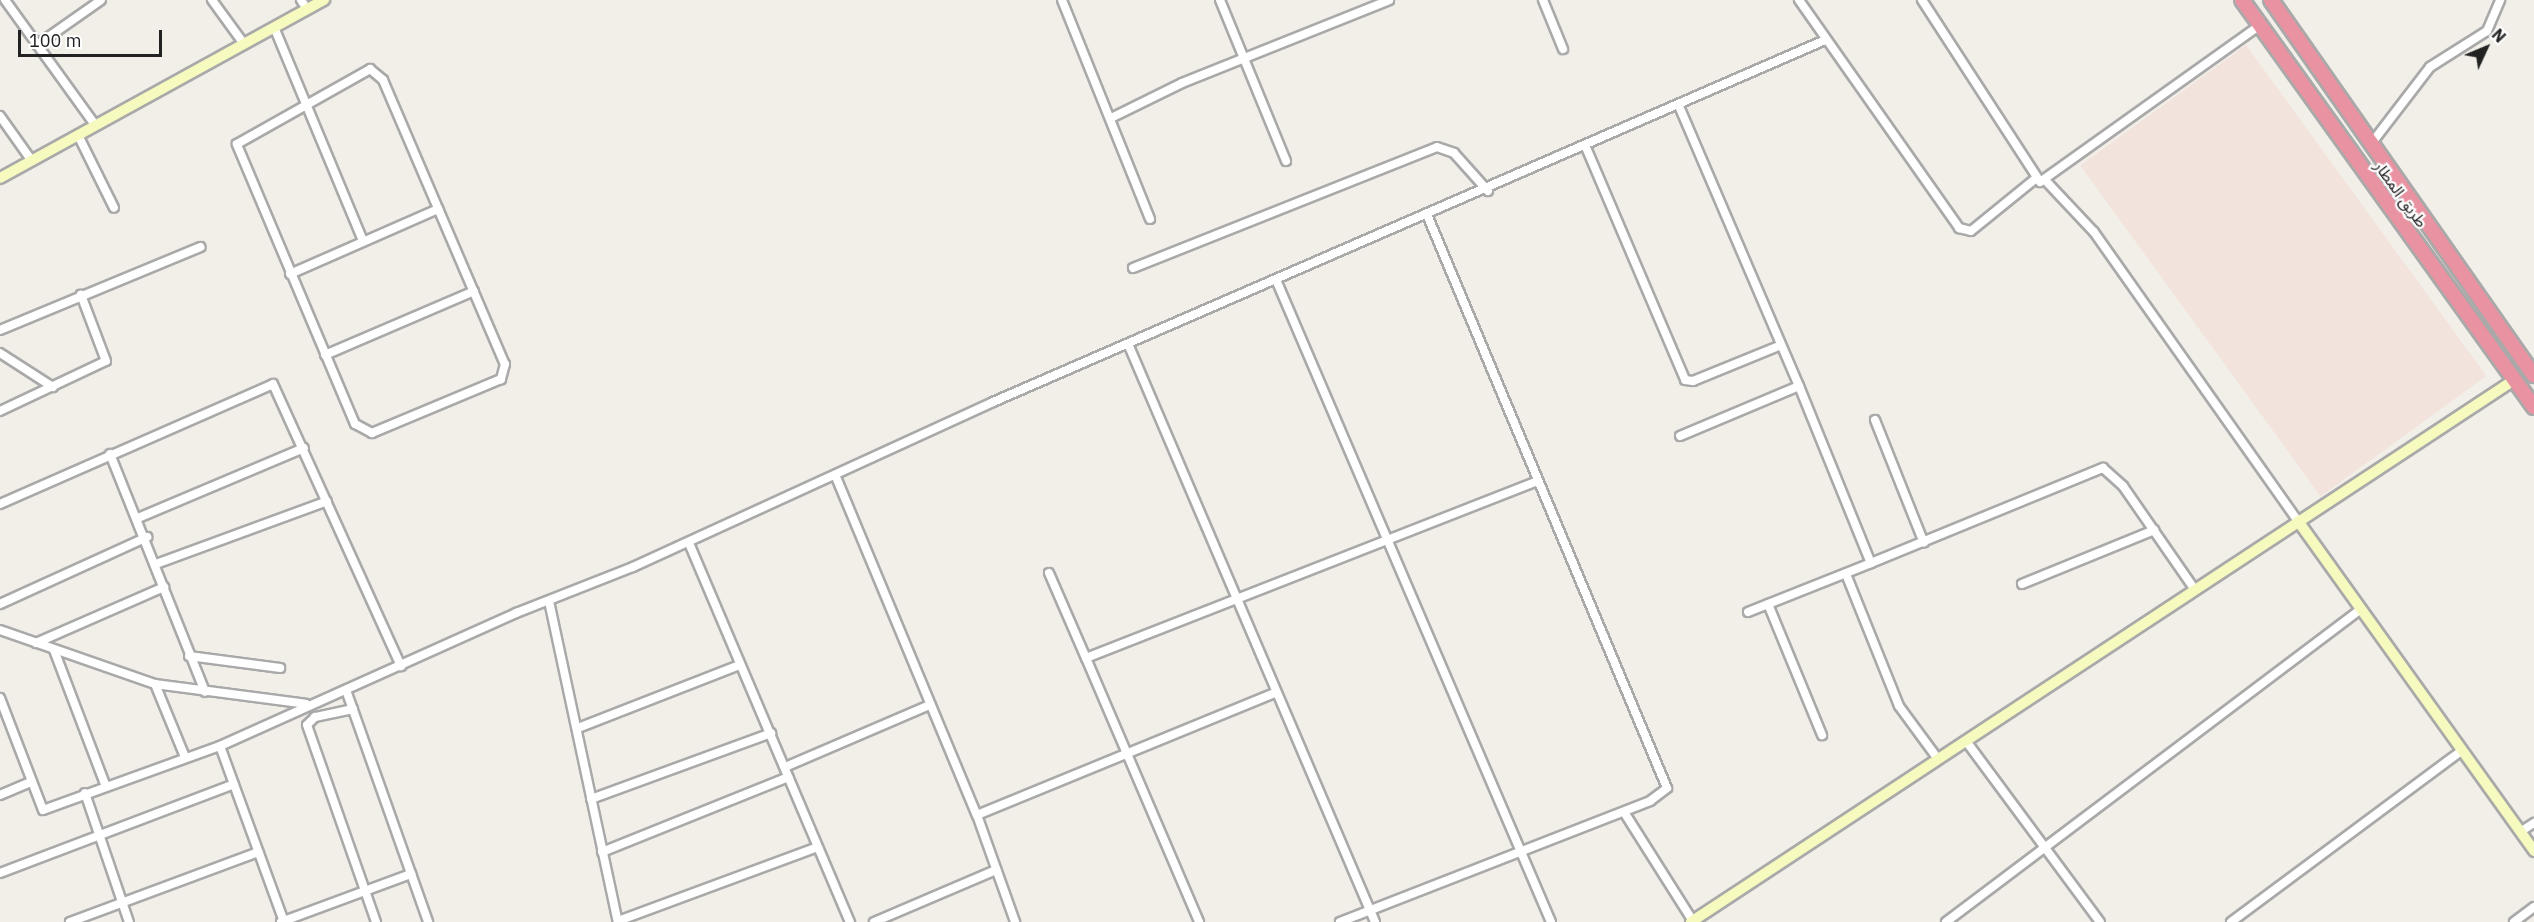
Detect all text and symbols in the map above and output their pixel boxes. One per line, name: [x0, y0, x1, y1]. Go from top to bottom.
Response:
scale bar: [21, 18, 165, 56]
north arrow: [2456, 18, 2516, 78]
text: N: [2488, 24, 2510, 47]
text: 100 m: [29, 29, 81, 52]
street label: طريق المطار: [2371, 157, 2431, 231]

